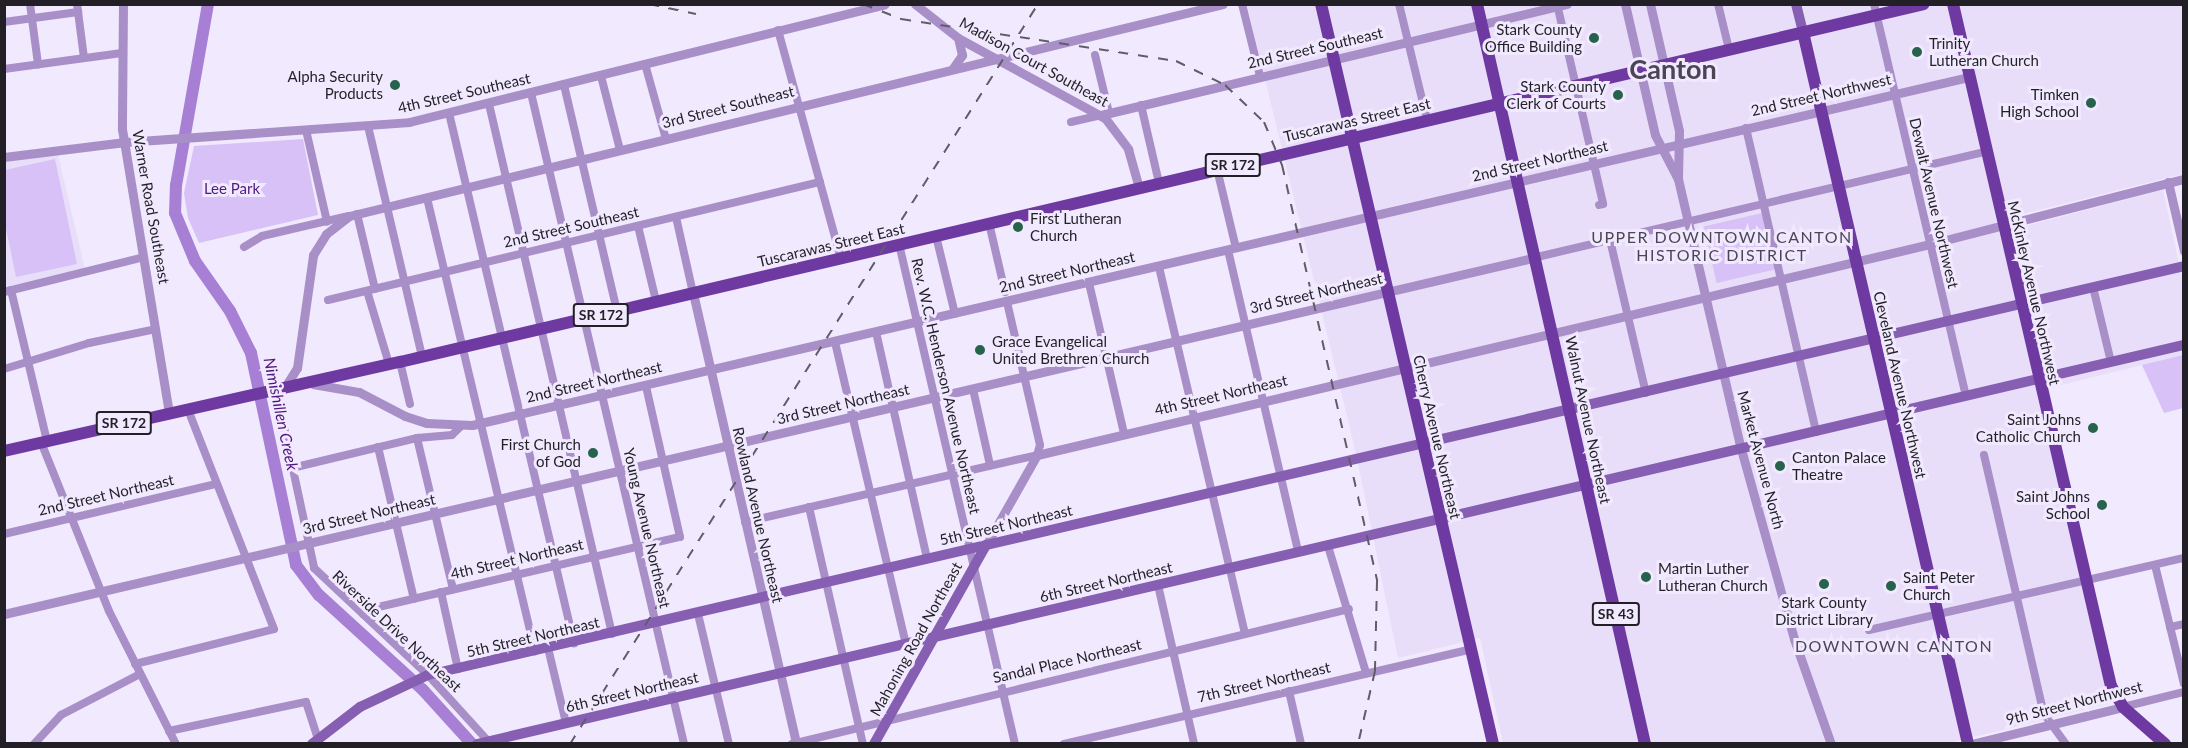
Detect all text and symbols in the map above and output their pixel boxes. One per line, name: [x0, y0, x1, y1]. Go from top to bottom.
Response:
street label: Madison Court Southeast: [956, 13, 1112, 111]
place label: Stark County Office Building: [1485, 20, 1582, 55]
street label: 2nd Street Southeast: [1245, 24, 1385, 72]
marker: Stark County Office Building: [1587, 31, 1601, 45]
place label: Trinity Lutheran Church: [1929, 34, 2039, 69]
marker: Trinity Lutheran Church: [1910, 45, 1924, 59]
district label: Canton: [1629, 53, 1717, 85]
place label: Alpha Security Products: [288, 67, 383, 102]
street label: 4th Street Southeast: [396, 69, 532, 117]
street label: 2nd Street Northwest: [1749, 70, 1893, 120]
place label: Stark County Clerk of Courts: [1506, 77, 1606, 112]
marker: Alpha Security Products: [388, 78, 402, 92]
street label: 3rd Street Southeast: [660, 82, 796, 132]
place label: Timken High School: [2000, 85, 2079, 120]
marker: Stark County Clerk of Courts: [1611, 88, 1625, 102]
street label: Tuscarawas Street East: [1282, 94, 1432, 146]
marker: Timken High School: [2084, 96, 2098, 110]
street label: Dewalt Avenue Northwest: [1906, 116, 1962, 290]
street label: Warner Road Southeast: [129, 128, 173, 286]
street label: 2nd Street Northeast: [1470, 137, 1610, 185]
road number: SR 172: [1204, 154, 1262, 176]
park label: Lee Park: [204, 180, 260, 198]
street label: McKinley Avenue Northwest: [2004, 199, 2064, 387]
street label: 2nd Street Southeast: [501, 203, 641, 251]
place label: First Lutheran Church: [1030, 209, 1122, 244]
street label: Tuscarawas Street East: [756, 219, 906, 271]
marker: First Lutheran Church: [1011, 220, 1025, 234]
district label: UPPER DOWNTOWN CANTON HISTORIC DISTRICT: [1591, 227, 1853, 265]
street label: 2nd Street Northeast: [997, 248, 1137, 296]
street label: Rev. W.C. Henderson Avenue Northeast: [908, 256, 984, 516]
street label: 3rd Street Northeast: [1248, 269, 1384, 317]
street label: Cleveland Avenue Northwest: [1870, 289, 1930, 481]
road number: SR 172: [572, 304, 630, 326]
place label: Grace Evangelical United Brethren Church: [992, 332, 1149, 367]
street label: Walnut Avenue Northeast: [1561, 334, 1615, 506]
marker: Grace Evangelical United Brethren Church: [973, 343, 987, 357]
street label: Cherry Avenue Northeast: [1409, 353, 1465, 521]
water label: Nimishillen Creek: [260, 356, 302, 472]
street label: 2nd Street Northeast: [524, 358, 664, 406]
street label: 4th Street Northeast: [1153, 371, 1289, 419]
street label: 3rd Street Northeast: [775, 380, 911, 428]
street label: Market Avenue North: [1734, 388, 1788, 532]
place label: Saint Johns Catholic Church: [1976, 410, 2081, 445]
road number: SR 172: [96, 412, 152, 434]
marker: Saint Johns Catholic Church: [2086, 421, 2100, 435]
street label: Rowland Avenue Northeast: [729, 425, 787, 605]
place label: First Church of God: [500, 435, 581, 470]
marker: First Church of God: [586, 446, 600, 460]
street label: Young Avenue Northeast: [620, 446, 674, 610]
place label: Canton Palace Theatre: [1792, 448, 1886, 483]
marker: Canton Palace Theatre: [1773, 459, 1787, 473]
street label: 2nd Street Northeast: [36, 471, 176, 519]
place label: Saint Johns School: [2016, 487, 2090, 522]
street label: 3rd Street Northeast: [301, 490, 437, 538]
marker: Saint Johns School: [2095, 498, 2109, 512]
street label: 5th Street Northeast: [938, 501, 1074, 549]
street label: 4th Street Northeast: [449, 535, 585, 583]
street label: 6th Street Northeast: [1038, 558, 1174, 606]
street label: Mahoning Road Northeast: [866, 559, 966, 719]
place label: Martin Luther Lutheran Church: [1658, 559, 1768, 594]
street label: Riverside Drive Northeast: [329, 567, 465, 695]
place label: Saint Peter Church: [1903, 568, 1975, 603]
marker: Martin Luther Lutheran Church: [1639, 570, 1653, 584]
marker: Stark County District Library: [1817, 577, 1831, 591]
marker: Saint Peter Church: [1884, 579, 1898, 593]
place label: Stark County District Library: [1775, 593, 1873, 628]
road number: SR 43: [1590, 603, 1642, 625]
street label: 5th Street Northeast: [465, 613, 601, 661]
street label: Sandal Place Northeast: [991, 635, 1143, 687]
district label: DOWNTOWN CANTON: [1795, 636, 1993, 656]
street label: 7th Street Northeast: [1196, 658, 1332, 706]
street label: 6th Street Northeast: [564, 668, 700, 716]
street label: 9th Street Northwest: [2004, 677, 2144, 729]

